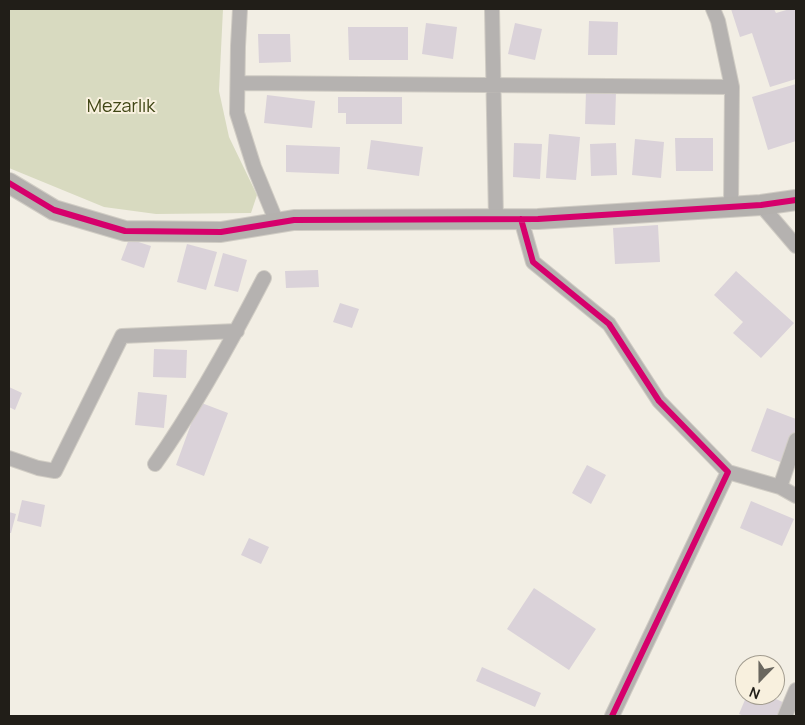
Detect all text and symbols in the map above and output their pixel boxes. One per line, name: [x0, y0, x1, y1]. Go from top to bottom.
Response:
park label: Mezarlık: [87, 96, 155, 118]
north arrow: [735, 655, 785, 705]
text: N: [746, 683, 763, 704]

